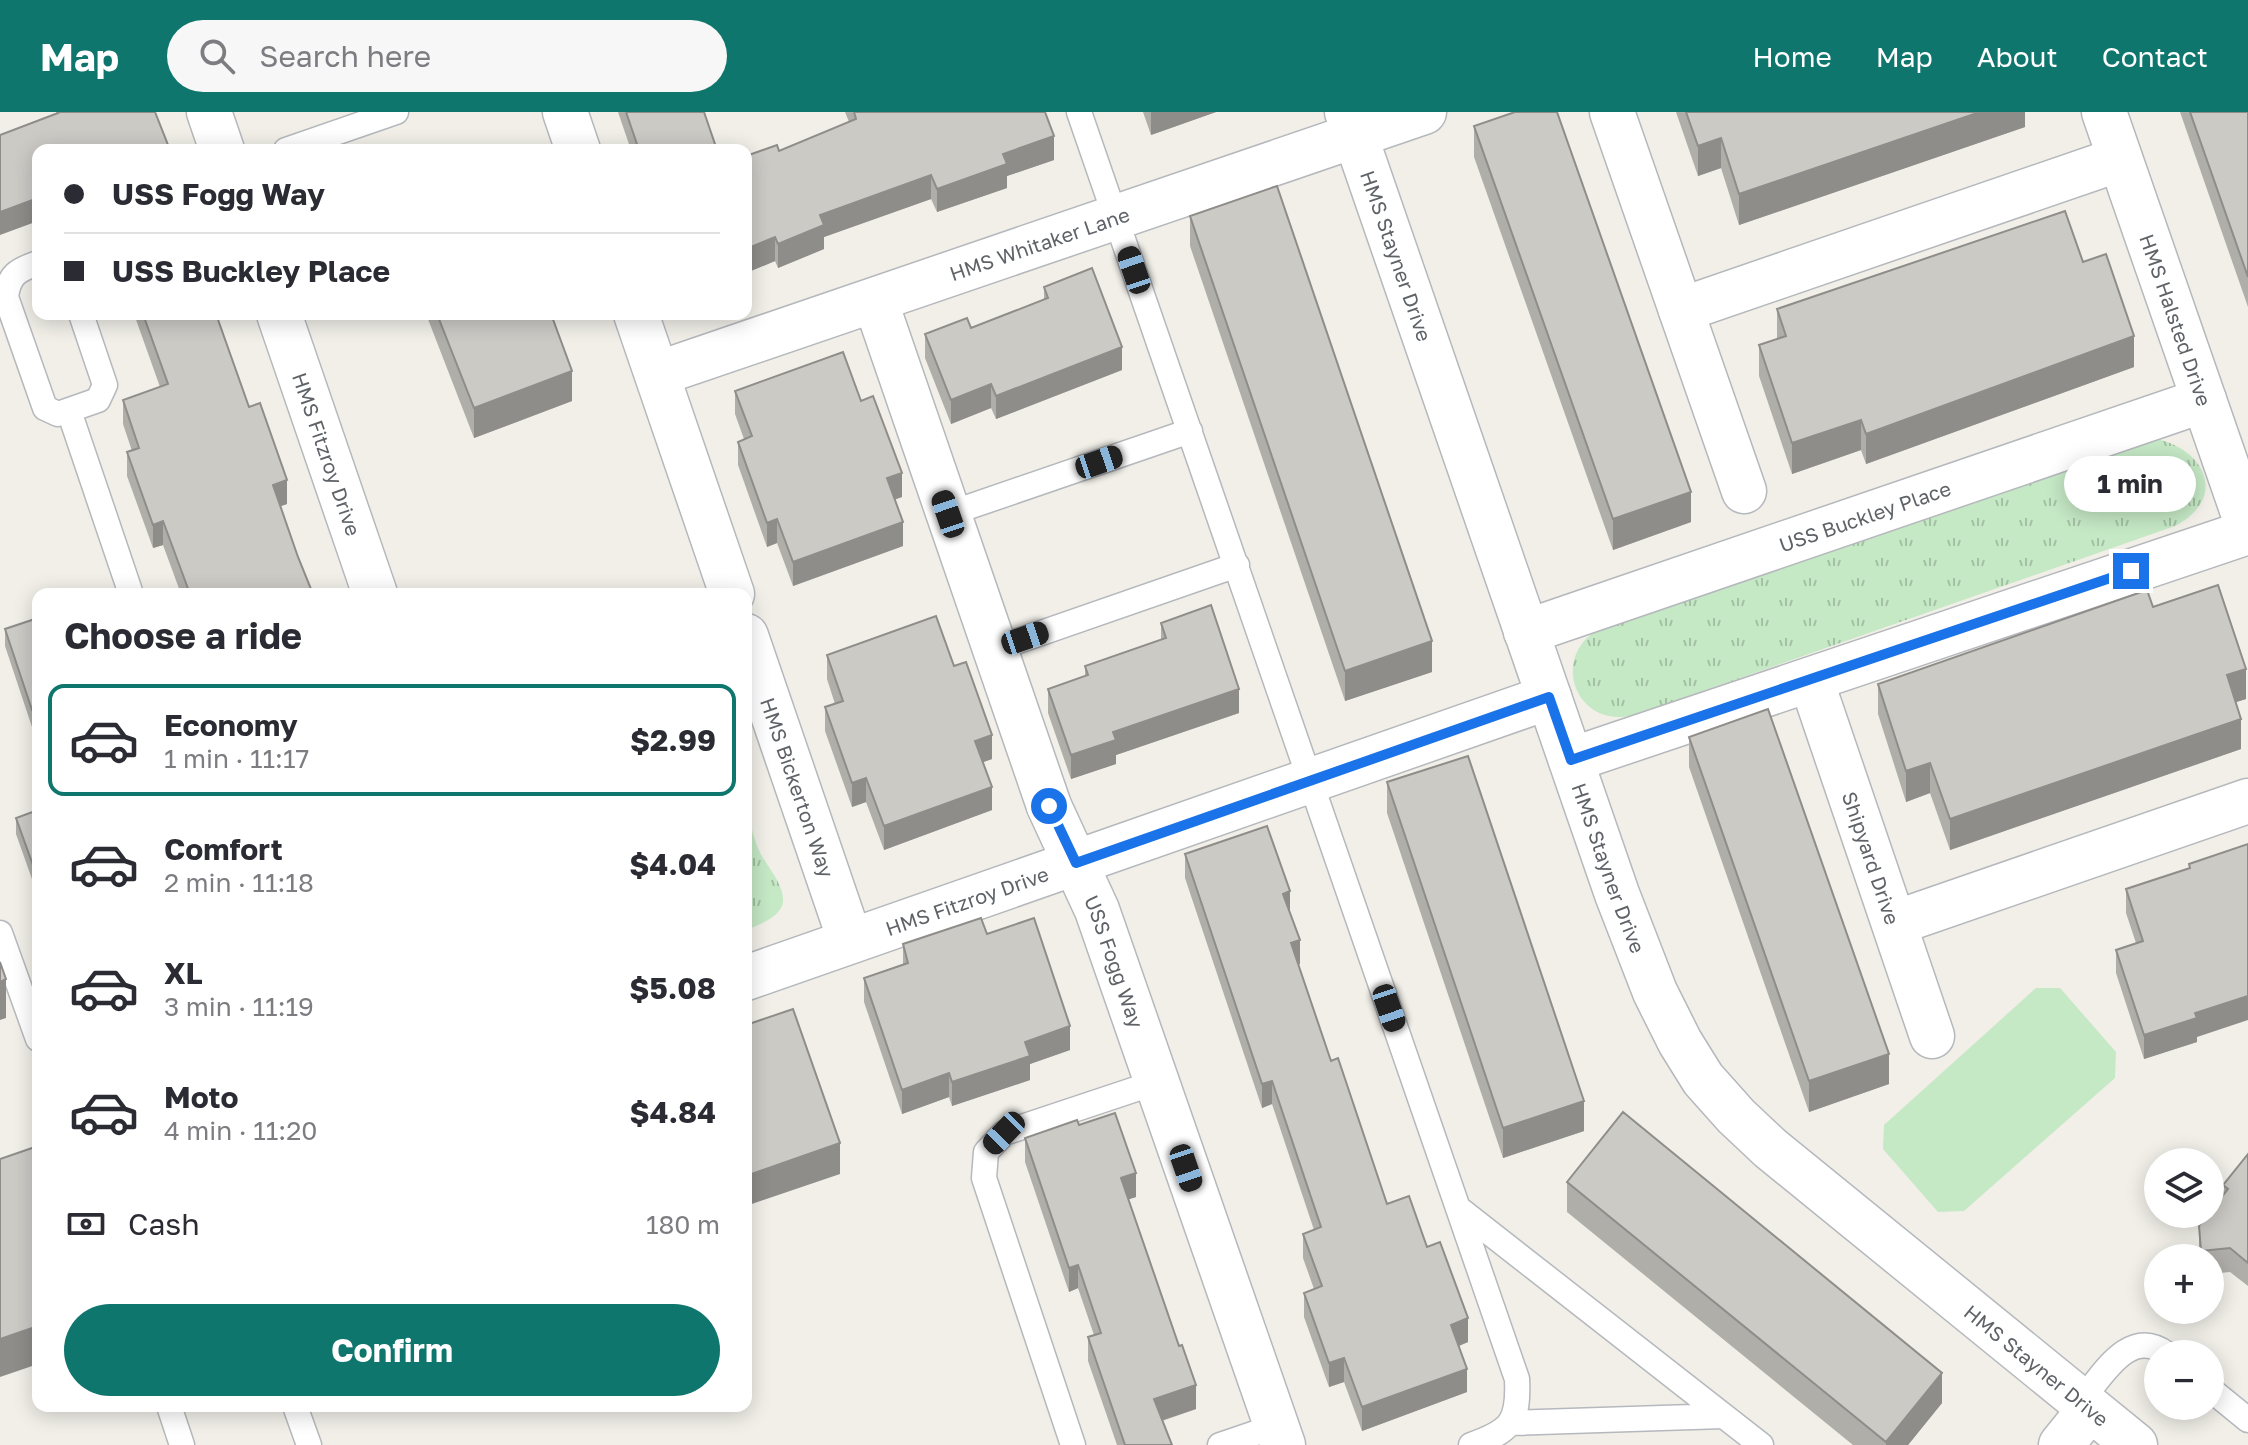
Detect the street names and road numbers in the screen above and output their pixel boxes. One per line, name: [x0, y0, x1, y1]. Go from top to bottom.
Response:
street label: HMS Stayner Drive: [1356, 167, 1437, 344]
street label: HMS Whitaker Lane: [946, 202, 1132, 285]
street label: HMS Halsted Drive: [2135, 231, 2217, 409]
street label: HMS Fitzroy Drive: [288, 369, 366, 539]
street label: USS Buckley Place: [1776, 476, 1954, 557]
street label: HMS Bickerton Way: [756, 694, 840, 880]
street label: HMS Stayner Drive: [1568, 780, 1651, 956]
street label: Shipyard Drive: [1838, 788, 1905, 928]
street label: HMS Fitzroy Drive: [882, 861, 1052, 940]
street label: USS Fogg Way: [1080, 891, 1149, 1031]
street label: HMS Stayner Drive: [1960, 1299, 2114, 1431]

